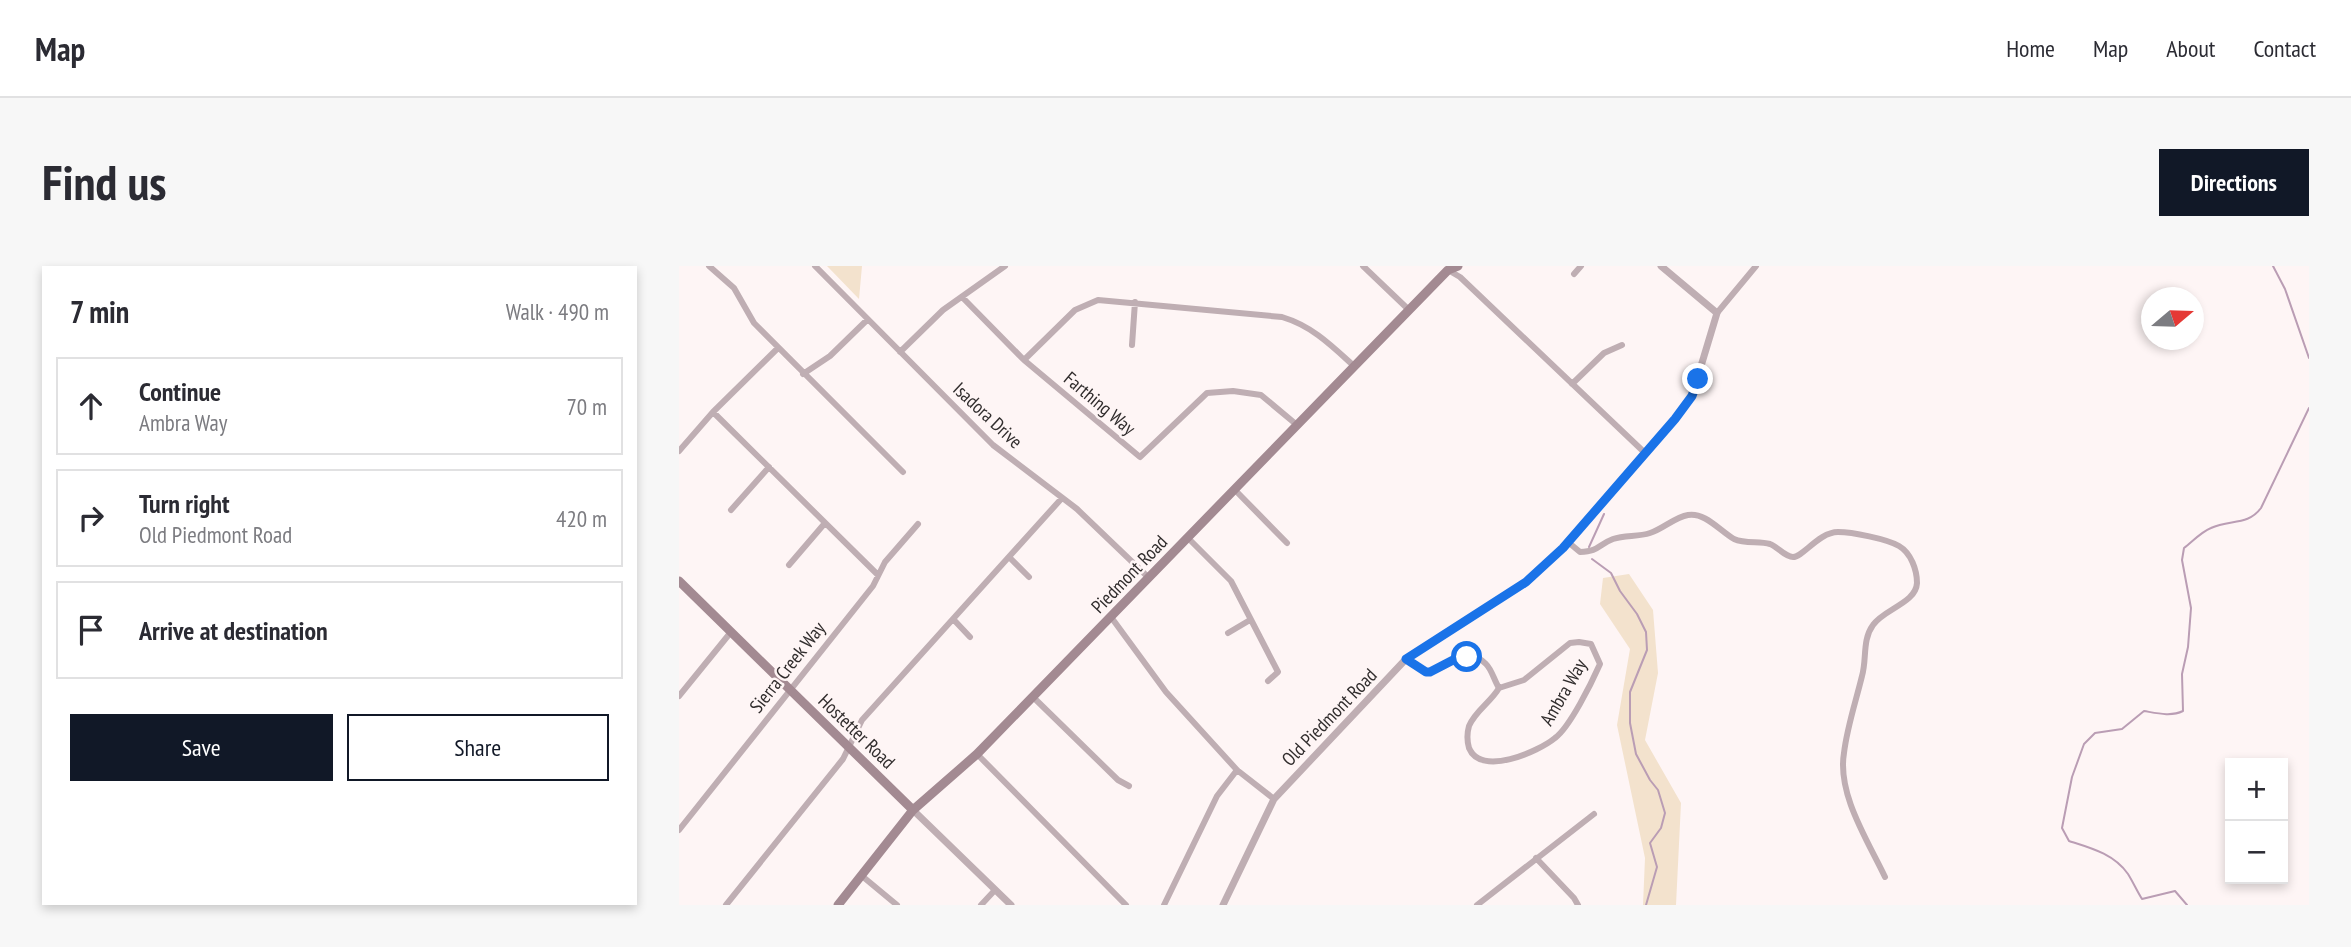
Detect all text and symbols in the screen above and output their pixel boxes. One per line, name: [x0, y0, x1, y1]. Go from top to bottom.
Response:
text: Map: [35, 27, 85, 70]
text: Home: [2006, 33, 2055, 64]
text: Map: [2093, 33, 2128, 64]
text: About: [2166, 33, 2215, 64]
text: Contact: [2253, 33, 2316, 64]
button: Directions: [2159, 149, 2309, 216]
text: Find us: [42, 150, 166, 214]
north arrow: [2141, 287, 2204, 350]
text: 7 min: [70, 292, 129, 331]
text: Walk · 490 m: [506, 297, 609, 326]
route end: [1682, 363, 1713, 394]
street label: Farthing Way: [1059, 366, 1141, 440]
text: Continue: [139, 375, 221, 408]
street label: Isadora Drive: [948, 377, 1028, 453]
icon: ahead: [72, 387, 110, 425]
text: 70 m: [566, 392, 607, 421]
text: Ambra Way: [139, 408, 227, 437]
text: Turn right: [139, 487, 230, 520]
icon: right: [72, 499, 110, 537]
text: 420 m: [556, 504, 607, 533]
text: Old Piedmont Road: [139, 520, 292, 549]
street label: Piedmont Road: [1086, 530, 1172, 618]
icon: arrive: [72, 611, 110, 649]
text: Arrive at destination: [139, 614, 328, 647]
street label: Sierra Creek Way: [744, 616, 830, 717]
route start: [1451, 641, 1482, 672]
street label: Ambra Way: [1534, 654, 1592, 730]
street label: Old Piedmont Road: [1276, 663, 1382, 771]
street label: Hostetter Road: [814, 688, 900, 774]
button: Save: [70, 714, 333, 781]
button: Share: [347, 714, 609, 781]
map controls: [2225, 758, 2288, 884]
button: +: [2225, 758, 2288, 821]
button: −: [2225, 821, 2288, 884]

